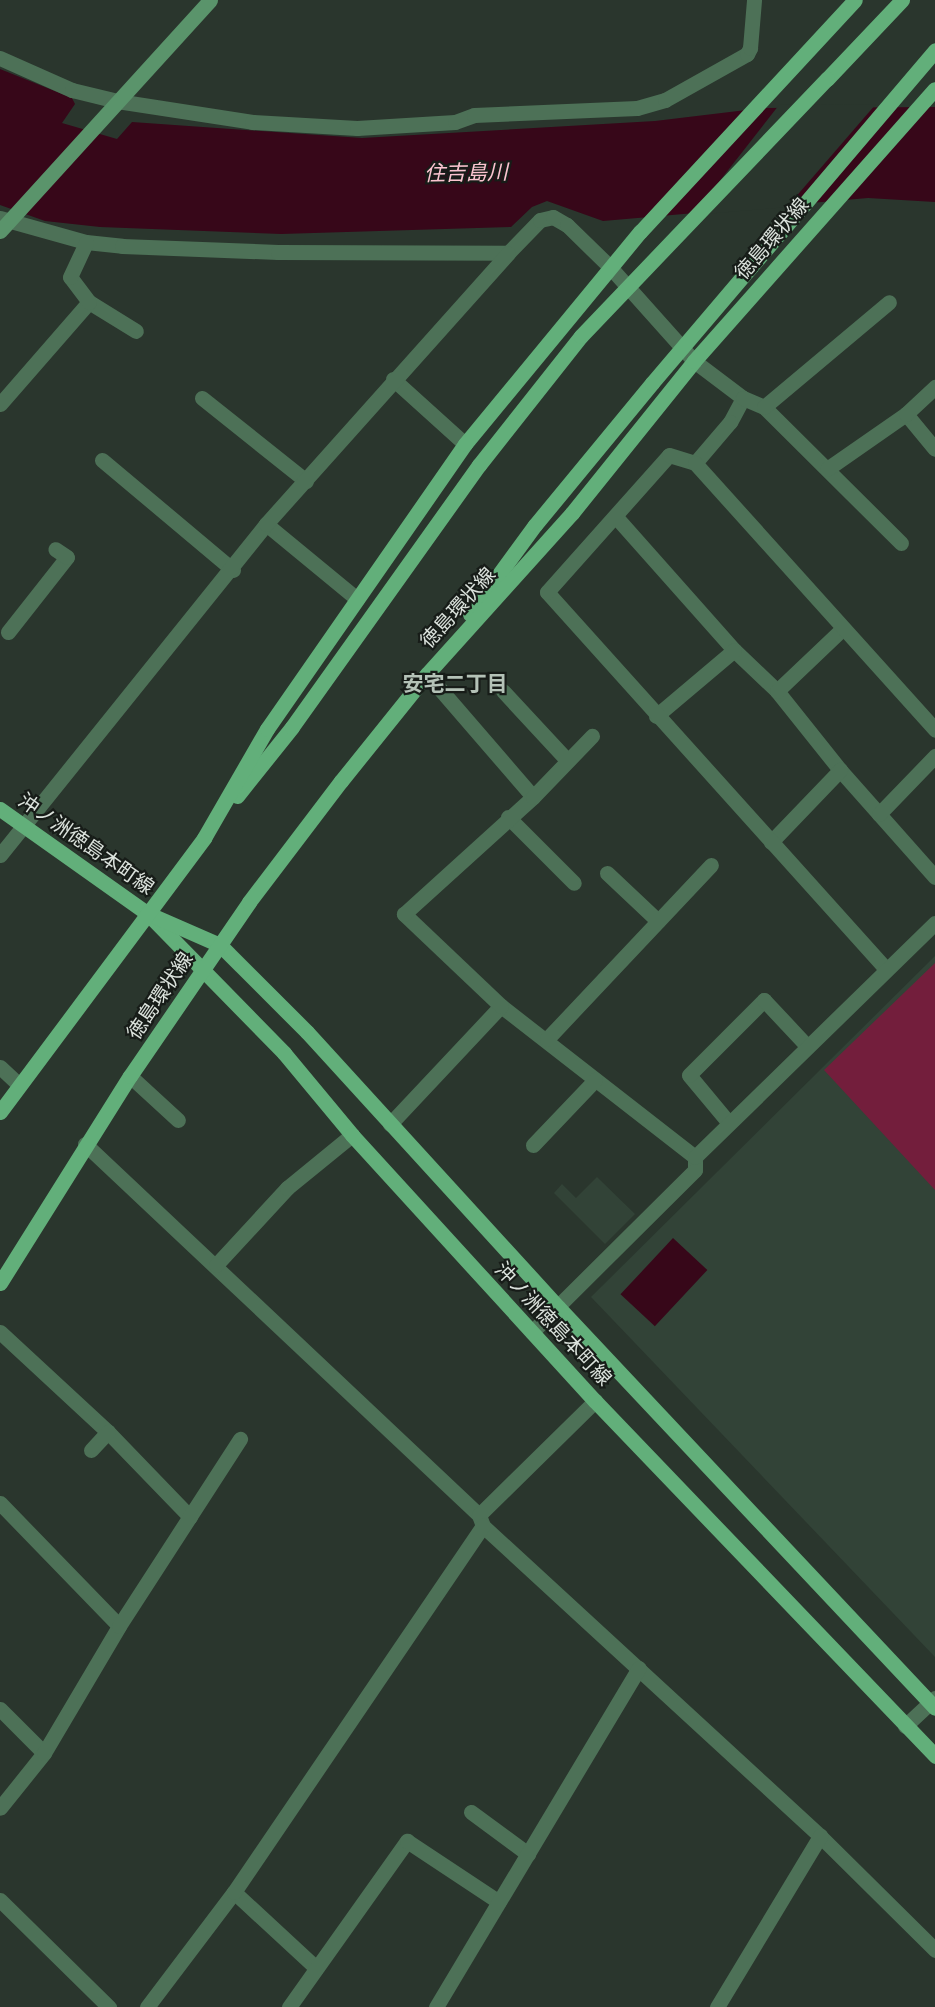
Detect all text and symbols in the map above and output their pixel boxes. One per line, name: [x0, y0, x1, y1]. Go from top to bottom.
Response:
water label: 住吉島川: [424, 160, 508, 186]
street label: 徳島環状線: [730, 193, 814, 285]
street label: 徳島環状線: [416, 563, 500, 653]
district label: 安宅二丁目: [403, 671, 507, 697]
street label: 沖ノ洲徳島本町線: [14, 788, 158, 900]
street label: 徳島環状線: [122, 948, 198, 1044]
street label: 沖ノ洲徳島本町線: [490, 1257, 616, 1391]

